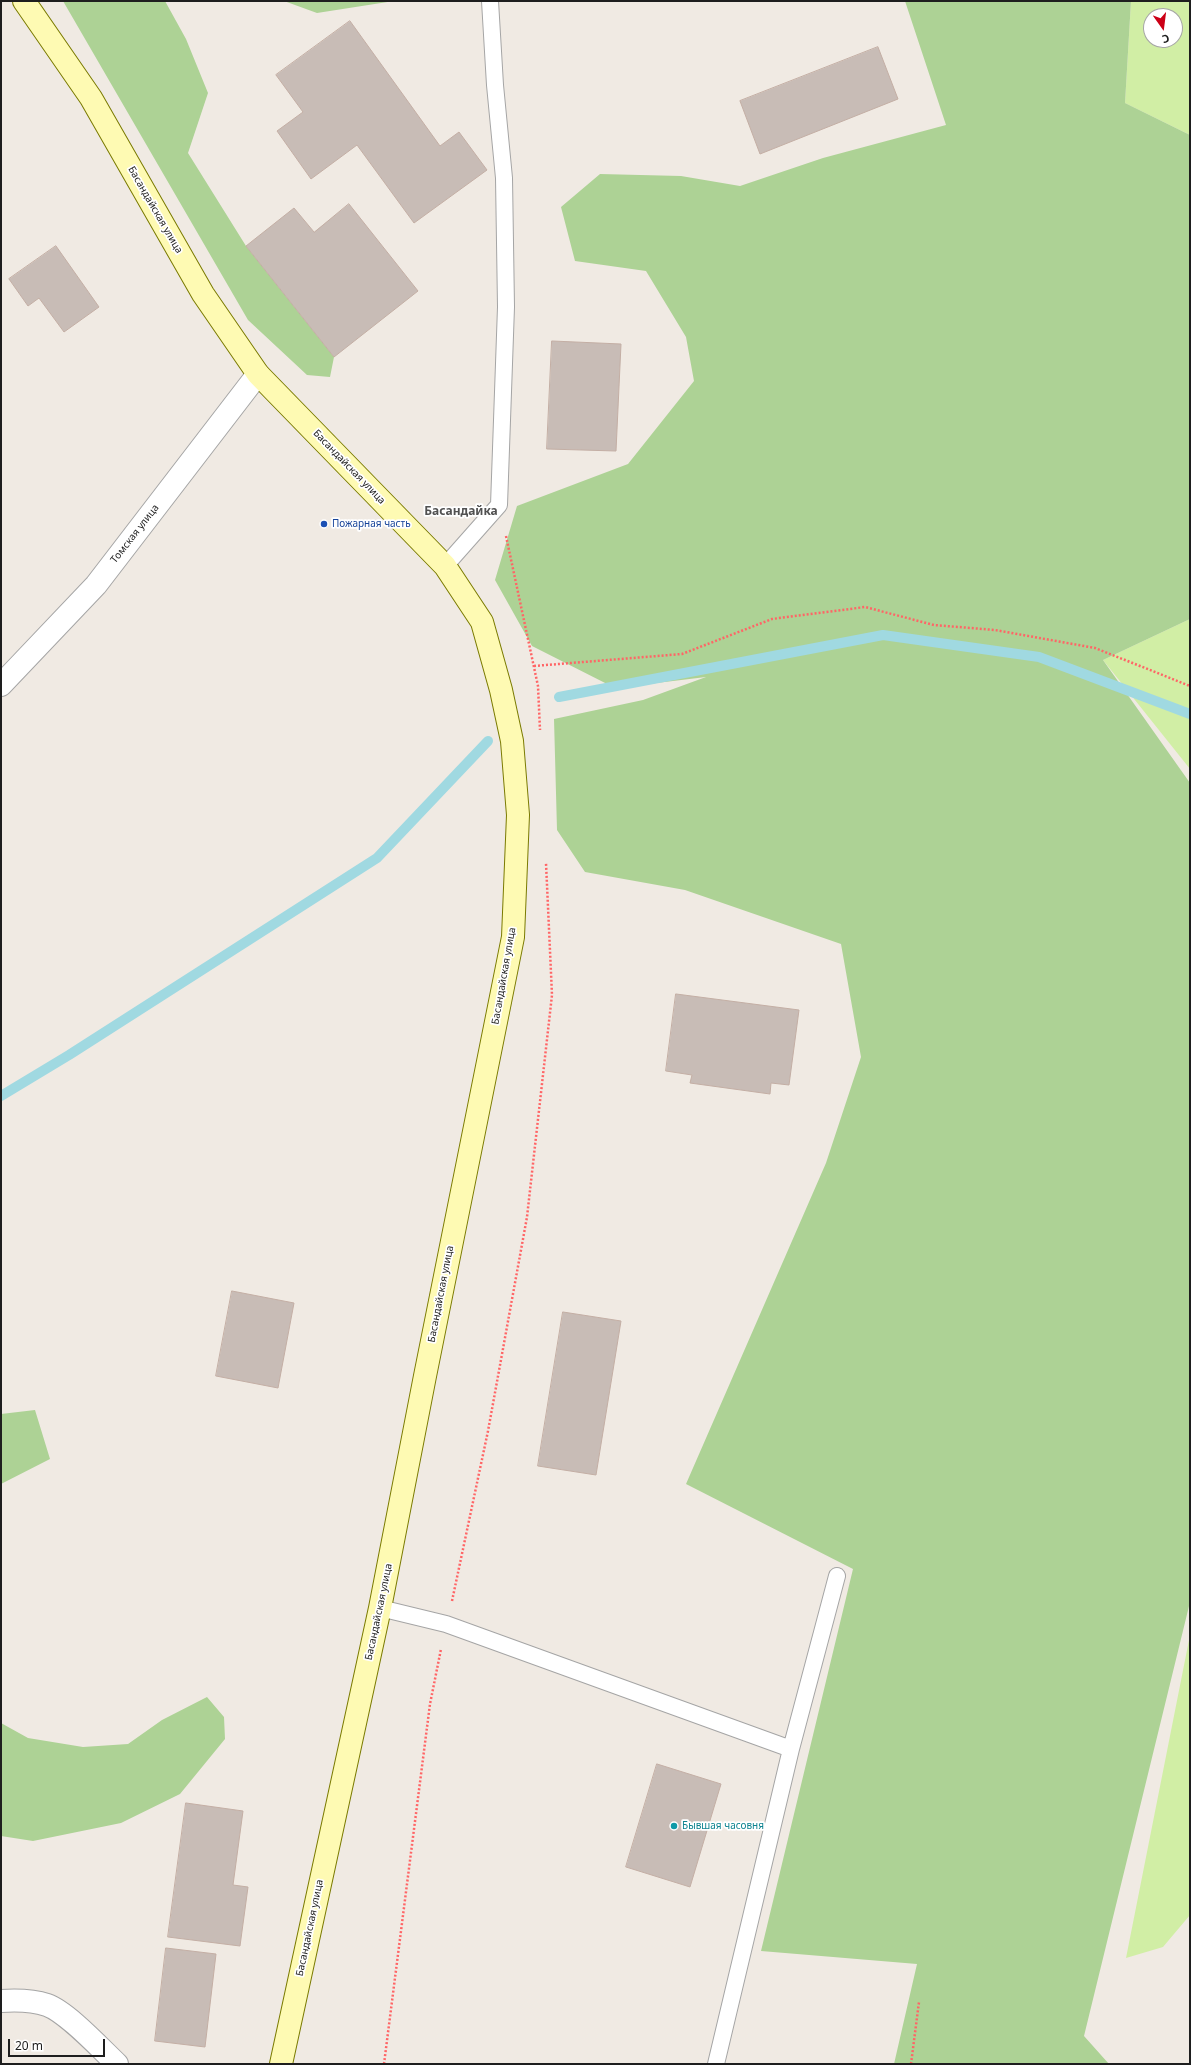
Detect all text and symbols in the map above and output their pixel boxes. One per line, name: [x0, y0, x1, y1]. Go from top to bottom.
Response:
north arrow: [1143, 8, 1183, 48]
text: С: [1161, 31, 1171, 47]
street label: Басандайская улица: [125, 164, 185, 256]
street label: Басандайская улица: [310, 427, 388, 507]
street label: Томская улица: [108, 502, 162, 566]
district label: Басандайка: [424, 505, 498, 519]
place label: Пожарная часть: [332, 518, 411, 530]
marker: Пожарная часть: [319, 519, 329, 529]
street label: Басандайская улица: [490, 926, 518, 1026]
street label: Басандайская улица: [426, 1245, 456, 1343]
street label: Басандайская улица: [363, 1563, 395, 1661]
place label: Бывшая часовня: [682, 1820, 764, 1832]
marker: Бывшая часовня: [669, 1821, 679, 1831]
street label: Басандайская улица: [294, 1879, 326, 1977]
scale bar: [10, 2031, 107, 2057]
text: 20 m: [15, 2037, 43, 2054]

